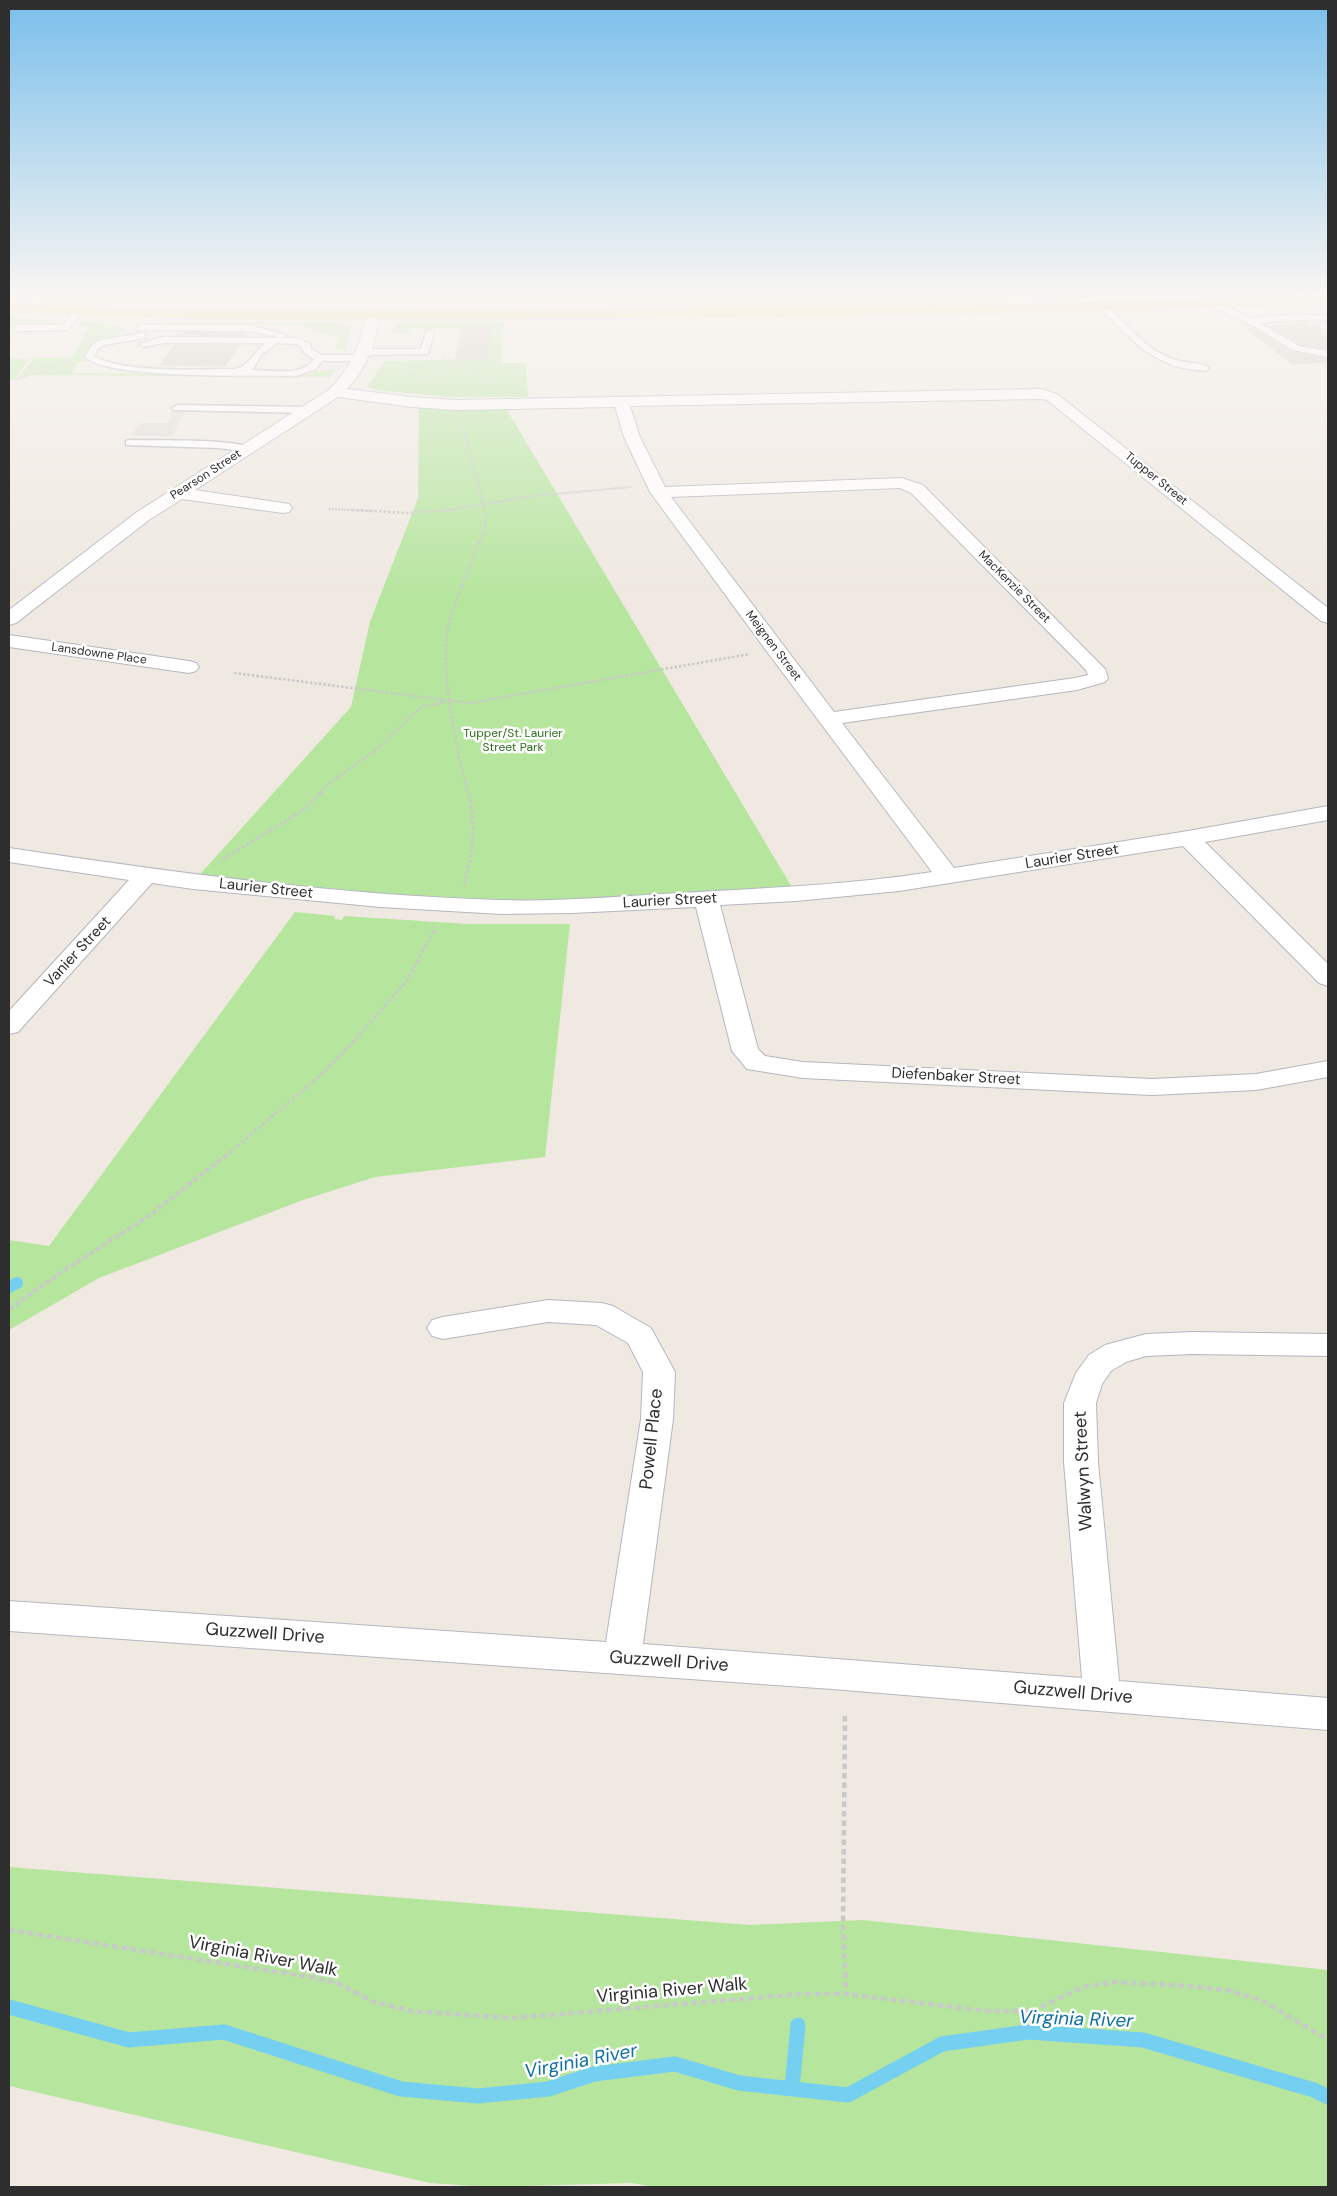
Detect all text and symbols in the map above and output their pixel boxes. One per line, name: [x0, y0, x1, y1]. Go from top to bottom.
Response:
street label: Pearson Street: [168, 447, 244, 503]
street label: Tupper Street: [1122, 449, 1190, 509]
street label: MacKenzie Street: [975, 548, 1053, 626]
street label: Meignen Street: [742, 608, 804, 684]
street label: Lansdowne Place: [50, 640, 148, 668]
park label: Tupper/St. Laurier Street Park: [463, 727, 563, 755]
street label: Laurier Street: [1024, 841, 1120, 873]
street label: Laurier Street: [218, 875, 314, 903]
street label: Laurier Street: [622, 890, 718, 912]
street label: Vanier Street: [41, 913, 115, 991]
street label: Diefenbaker Street: [891, 1065, 1021, 1089]
street label: Powell Place: [636, 1387, 668, 1491]
street label: Walwyn Street: [1070, 1410, 1098, 1532]
street label: Guzzwell Drive: [205, 1619, 325, 1649]
street label: Guzzwell Drive: [609, 1647, 729, 1677]
street label: Guzzwell Drive: [1013, 1677, 1133, 1709]
street label: Virginia River Walk: [187, 1932, 339, 1982]
street label: Virginia River Walk: [596, 1974, 748, 2008]
water label: Virginia River: [1018, 2007, 1134, 2033]
water label: Virginia River: [523, 2040, 639, 2084]

